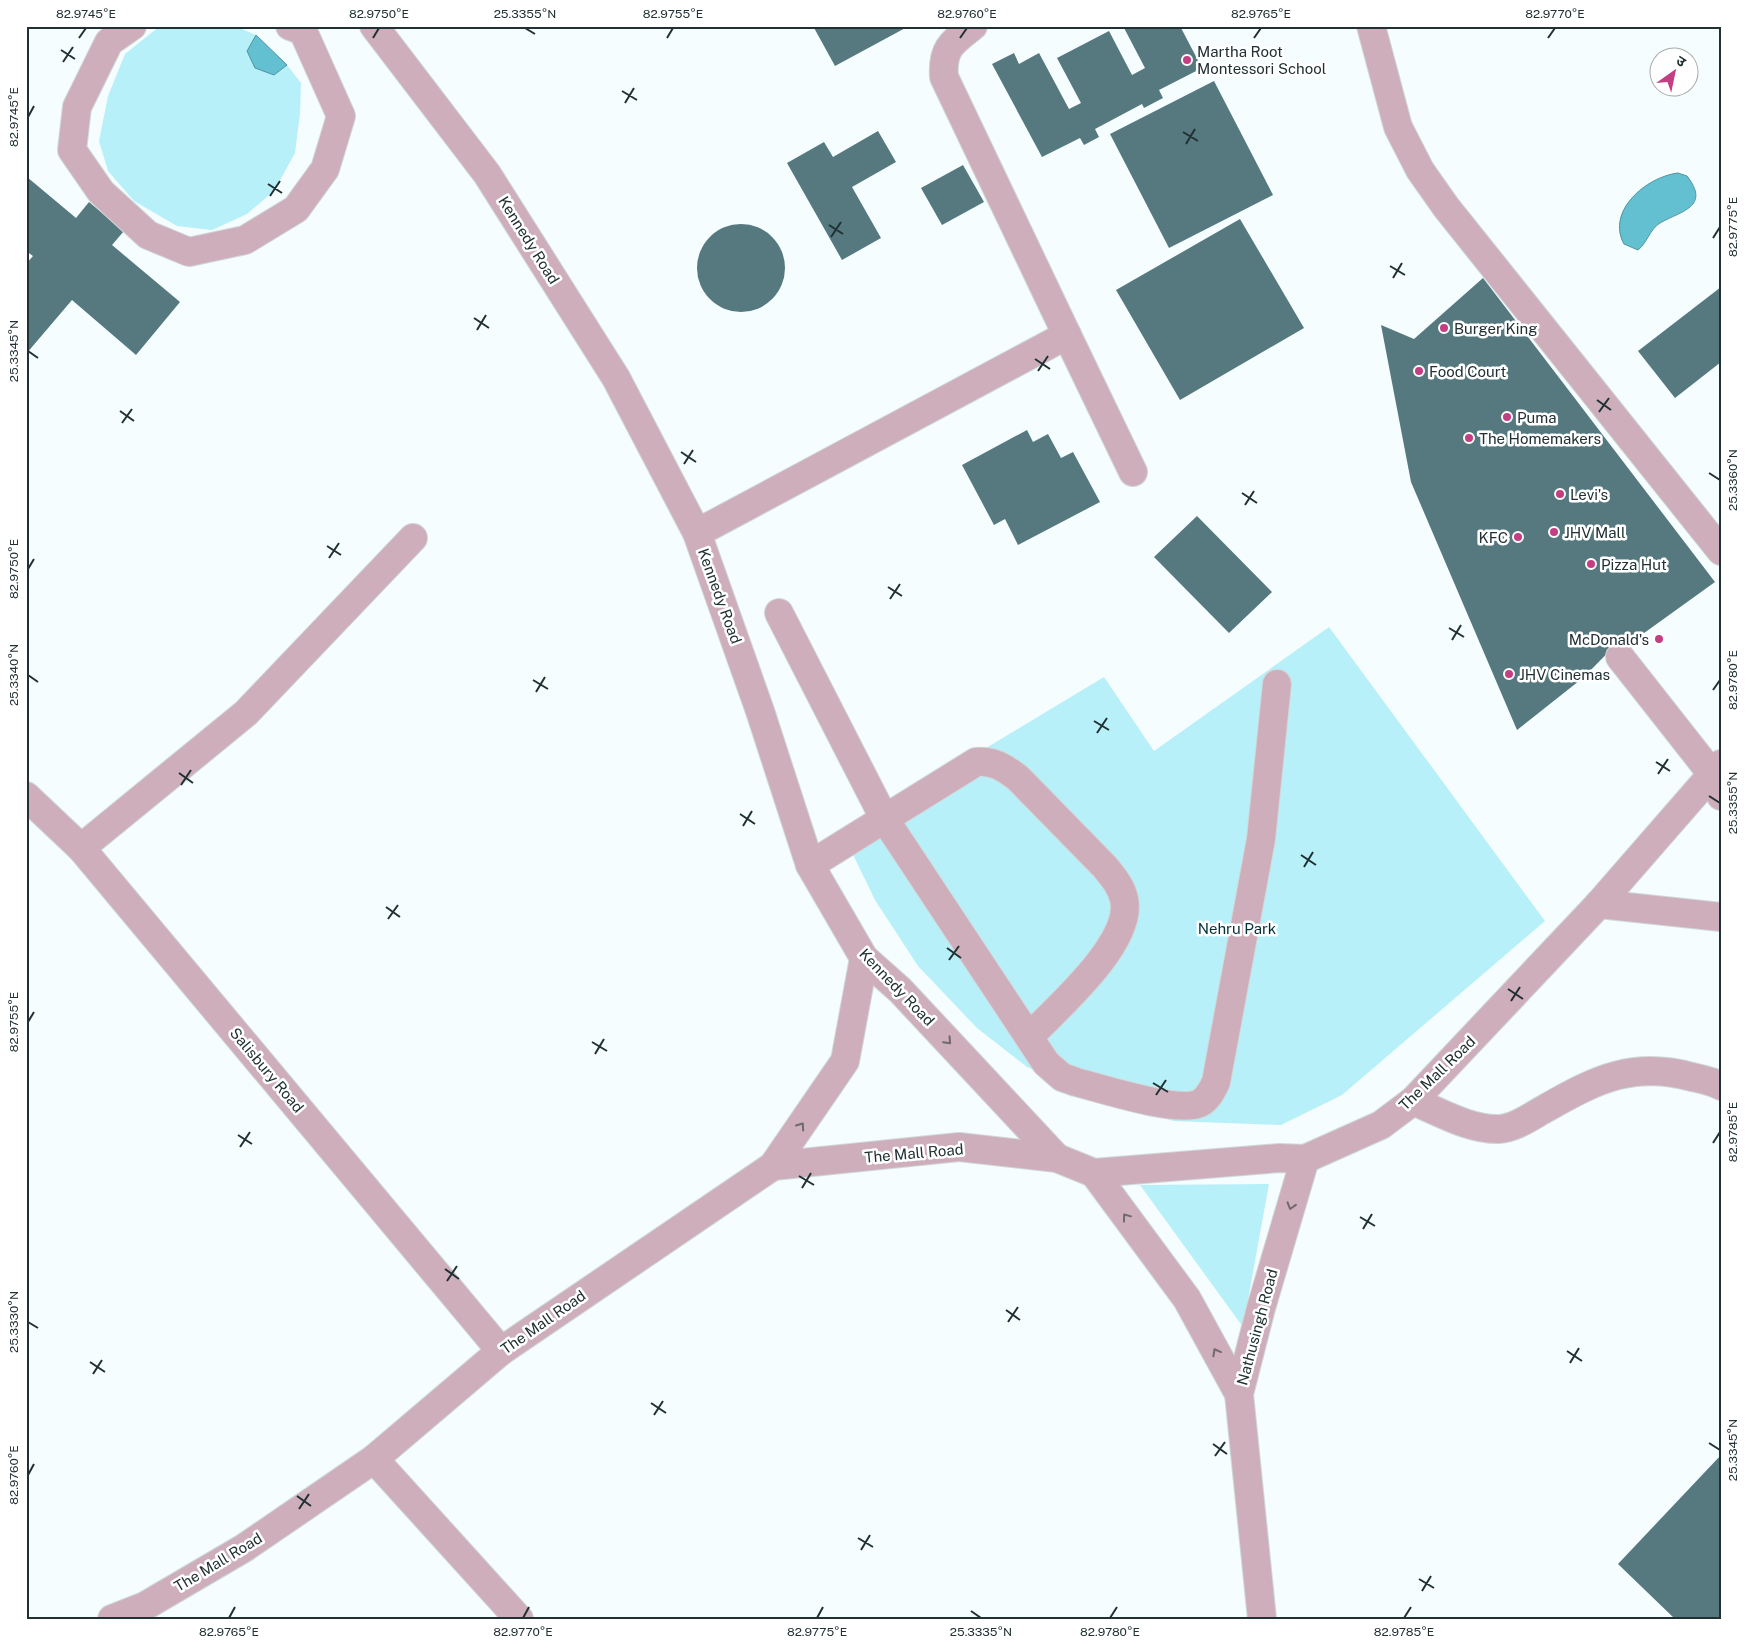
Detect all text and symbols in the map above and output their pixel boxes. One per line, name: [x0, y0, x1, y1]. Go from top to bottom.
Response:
text: 82.9745°E: [56, 7, 116, 21]
text: 82.9750°E: [349, 7, 409, 21]
text: 25.3355°N: [494, 7, 556, 21]
text: 82.9755°E: [643, 7, 703, 21]
text: 82.9760°E: [937, 7, 997, 21]
text: 82.9765°E: [1231, 7, 1291, 21]
text: 82.9770°E: [1525, 7, 1585, 21]
place label: Martha Root Montessori School: [1197, 43, 1326, 77]
north arrow: [1650, 48, 1700, 98]
text: उ: [1673, 52, 1690, 70]
marker: Martha Root Montessori School: [1181, 54, 1193, 66]
text: 82.9745°E: [7, 87, 21, 147]
street label: Kennedy Road: [495, 193, 563, 287]
text: 82.9775°E: [1726, 197, 1740, 257]
text: 25.3345°N: [7, 320, 21, 382]
place label: Burger King: [1454, 320, 1538, 337]
marker: Burger King: [1438, 322, 1450, 334]
place label: Food Court: [1429, 363, 1506, 380]
marker: Food Court: [1413, 365, 1425, 377]
place label: Puma: [1517, 409, 1557, 426]
marker: Puma: [1501, 411, 1513, 423]
place label: The Homemakers: [1479, 430, 1601, 447]
marker: The Homemakers: [1463, 432, 1475, 444]
text: 25.3360°N: [1726, 449, 1740, 511]
place label: Levi's: [1570, 486, 1608, 503]
marker: Levi's: [1554, 488, 1566, 500]
place label: JHV Mall: [1564, 524, 1625, 541]
marker: JHV Mall: [1548, 526, 1560, 538]
place label: KFC: [1479, 529, 1508, 546]
marker: KFC: [1512, 531, 1524, 543]
text: 82.9750°E: [7, 539, 21, 599]
street label: Kennedy Road: [695, 546, 745, 646]
place label: Pizza Hut: [1601, 556, 1667, 573]
marker: Pizza Hut: [1585, 558, 1597, 570]
place label: McDonald's: [1569, 631, 1649, 648]
marker: McDonald's: [1653, 633, 1665, 645]
text: 25.3340°N: [7, 644, 21, 706]
text: 82.9780°E: [1726, 650, 1740, 710]
place label: JHV Cinemas: [1519, 666, 1610, 683]
marker: JHV Cinemas: [1503, 668, 1515, 680]
text: 25.3355°N: [1726, 772, 1740, 834]
park label: Nehru Park: [1198, 920, 1276, 937]
street label: Kennedy Road: [856, 945, 938, 1029]
text: 82.9755°E: [7, 992, 21, 1052]
street label: Salisbury Road: [227, 1024, 307, 1116]
street label: The Mall Road: [1395, 1032, 1479, 1114]
one-way arrow: [942, 1036, 951, 1045]
text: 82.9785°E: [1726, 1102, 1740, 1162]
one-way arrow: [795, 1122, 804, 1132]
street label: The Mall Road: [864, 1140, 964, 1166]
one-way arrow: [1287, 1201, 1297, 1209]
one-way arrow: [1123, 1213, 1132, 1223]
street label: Nathusingh Road: [1233, 1267, 1281, 1387]
street label: The Mall Road: [498, 1287, 588, 1357]
text: 25.3330°N: [7, 1291, 21, 1353]
one-way arrow: [1212, 1348, 1222, 1357]
text: 25.3345°N: [1726, 1419, 1740, 1481]
text: 82.9760°E: [7, 1445, 21, 1505]
street label: The Mall Road: [171, 1529, 265, 1595]
text: 82.9765°E: [199, 1625, 259, 1639]
text: 82.9770°E: [493, 1625, 553, 1639]
text: 82.9775°E: [787, 1625, 847, 1639]
text: 25.3335°N: [950, 1625, 1012, 1639]
text: 82.9780°E: [1080, 1625, 1140, 1639]
text: 82.9785°E: [1374, 1625, 1434, 1639]

